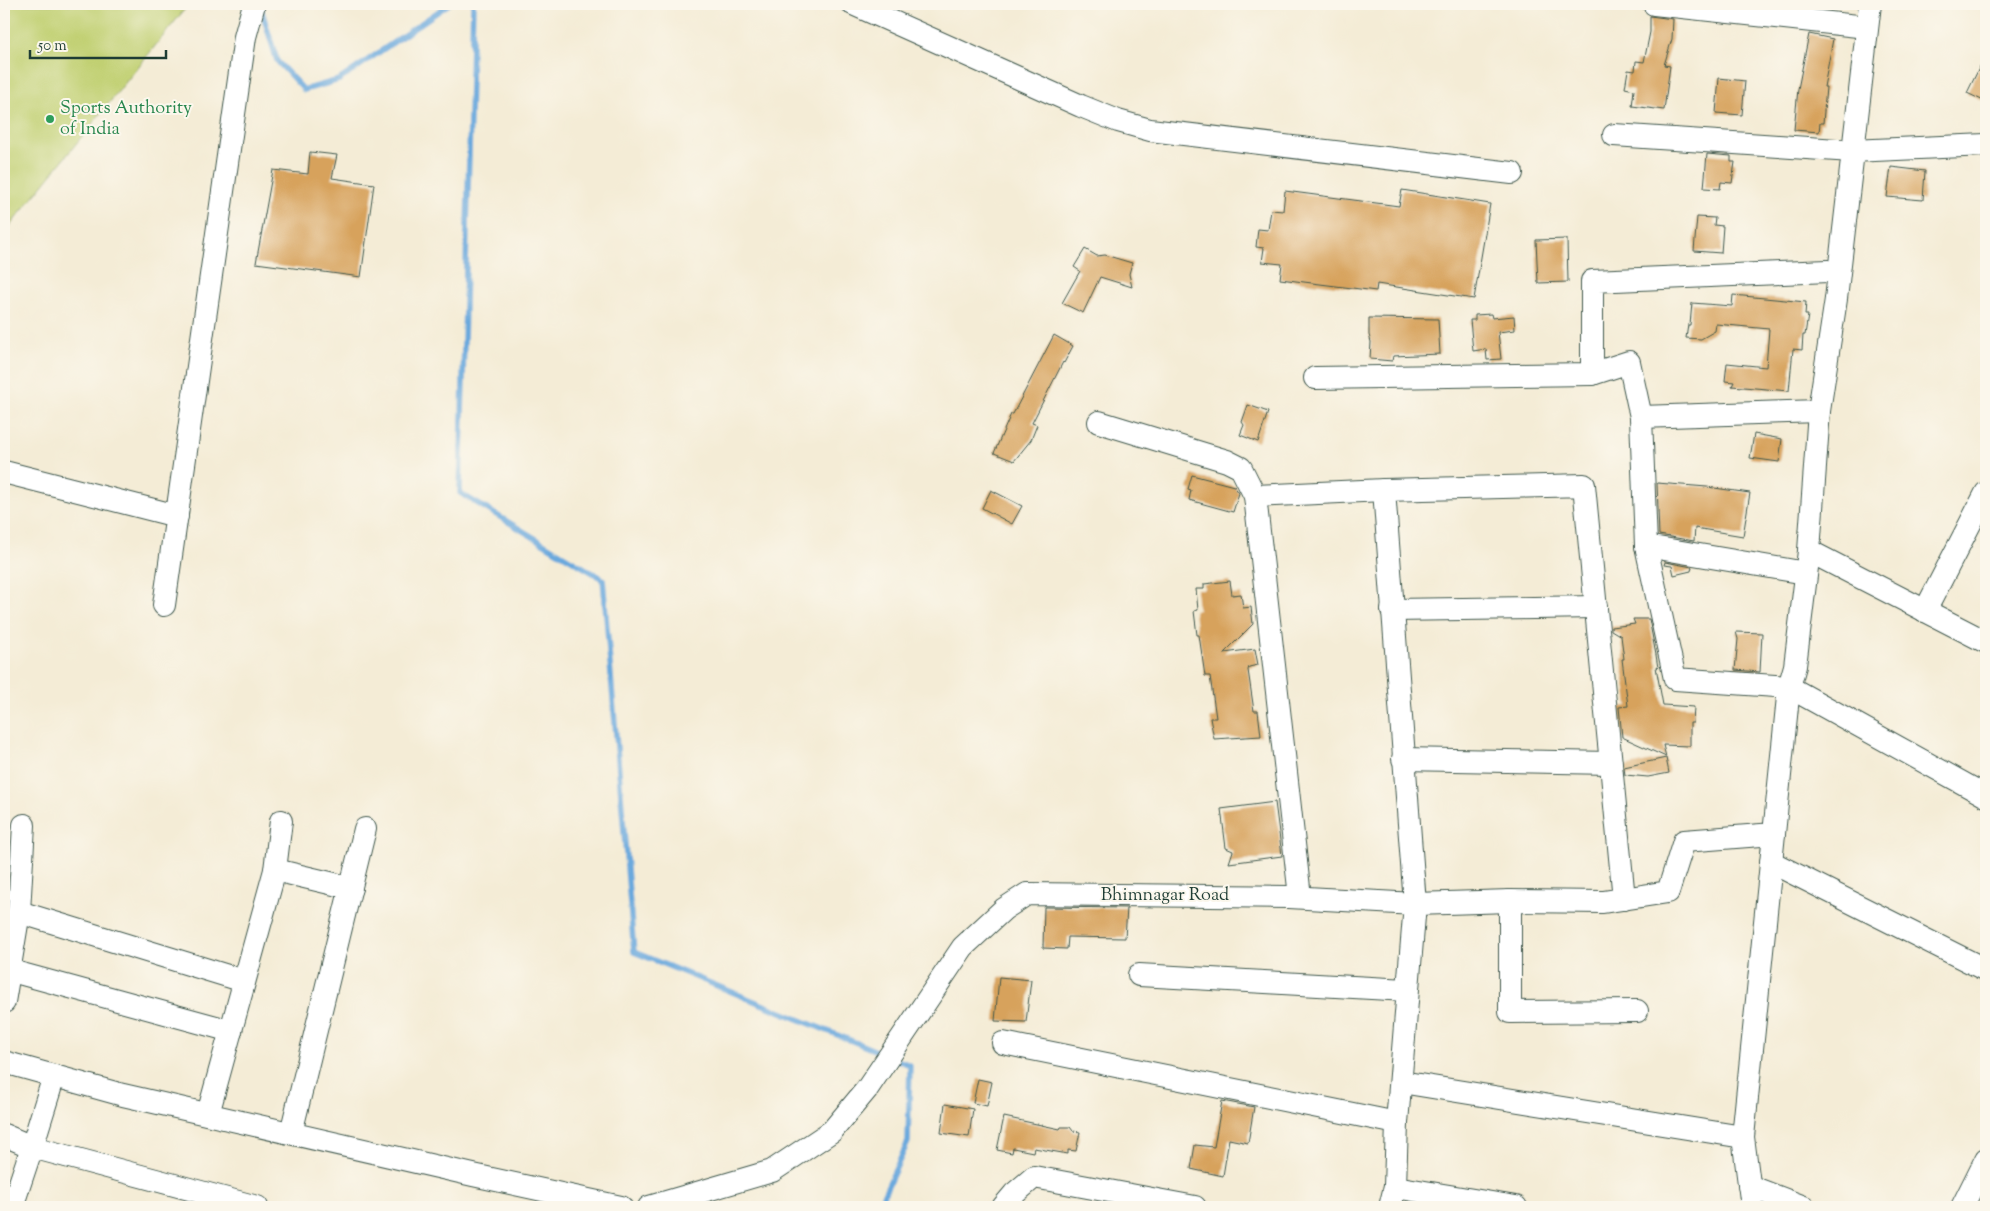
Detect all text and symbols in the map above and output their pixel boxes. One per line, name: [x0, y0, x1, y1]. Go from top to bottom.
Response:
scale bar: [30, 28, 166, 60]
text: 50 m: [37, 36, 67, 57]
place label: Sports Authority of India: [60, 96, 192, 143]
marker: Sports Authority of India: [44, 113, 56, 125]
street label: Bhimnagar Road: [1101, 883, 1229, 909]

